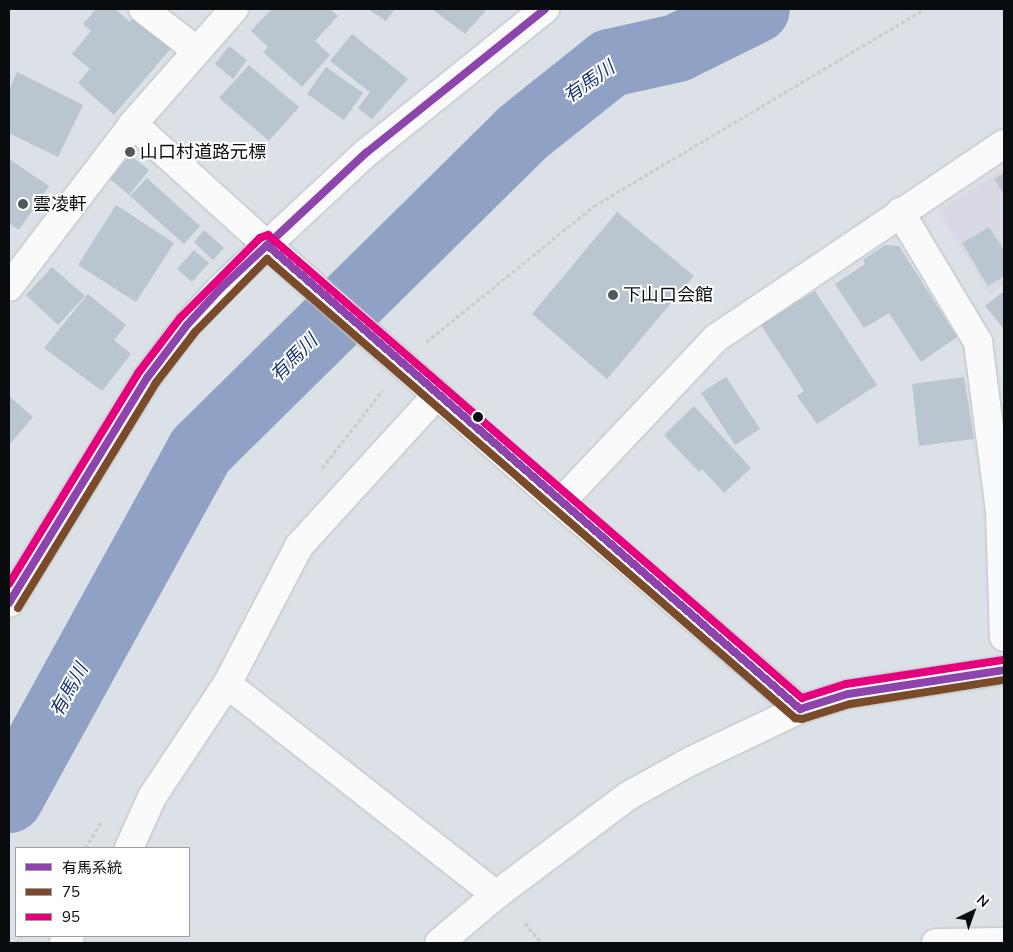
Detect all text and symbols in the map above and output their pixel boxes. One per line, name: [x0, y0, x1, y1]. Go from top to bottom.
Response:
water label: 有馬川: [559, 56, 619, 108]
place label: 山口村道路元標: [140, 141, 266, 163]
marker: 山口村道路元標: [124, 146, 136, 158]
place label: 雲凌軒: [33, 193, 87, 215]
marker: 雲凌軒: [17, 198, 29, 210]
place label: 下山口会館: [623, 284, 713, 306]
marker: 下山口会館: [607, 289, 619, 301]
water label: 有馬川: [266, 330, 322, 386]
unlabelled marker: [473, 412, 483, 422]
water label: 有馬川: [45, 660, 93, 720]
legend: [15, 847, 190, 937]
text: 有馬系統: [62, 858, 122, 877]
text: 75: [62, 882, 80, 901]
north arrow: [948, 887, 998, 937]
text: N: [973, 891, 993, 911]
text: 95: [62, 907, 80, 926]

